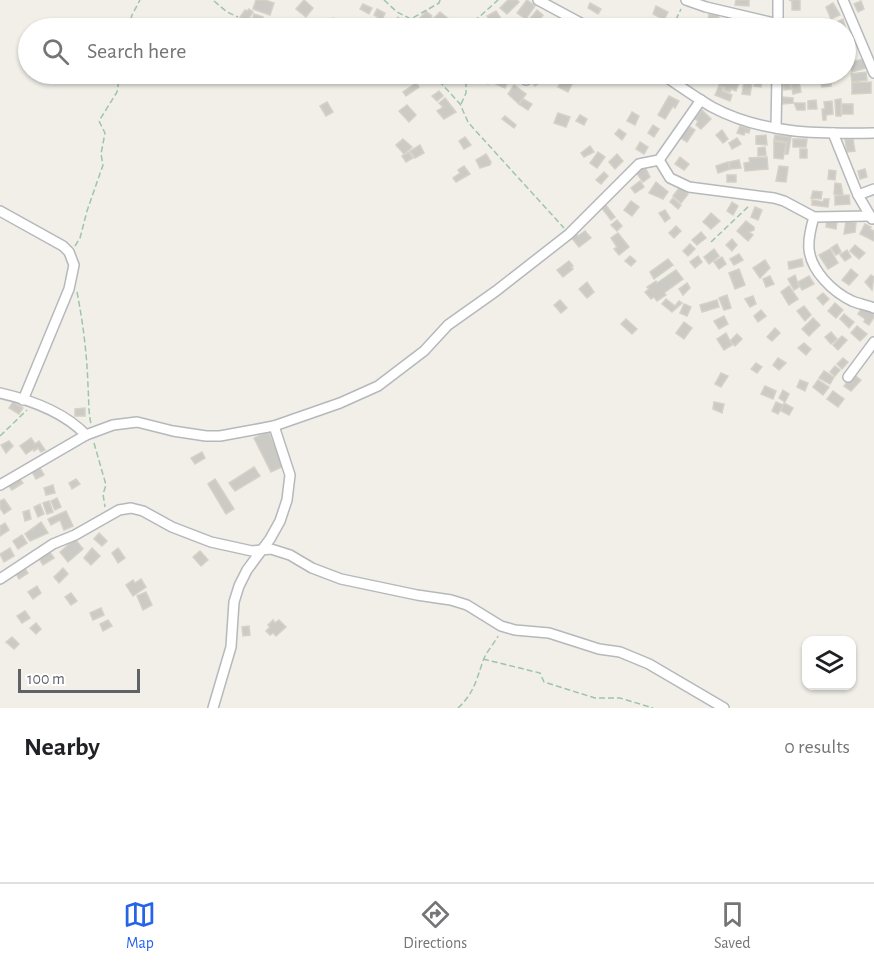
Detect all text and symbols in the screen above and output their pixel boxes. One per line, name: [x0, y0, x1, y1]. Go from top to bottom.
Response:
search box: [18, 18, 856, 84]
icon: search: [39, 35, 72, 68]
text: Search here: [87, 40, 186, 62]
map controls: [802, 636, 856, 690]
button: layers: [802, 636, 856, 690]
scale bar: [18, 666, 140, 694]
text: 100 m: [27, 671, 65, 687]
text: Nearby: [24, 734, 100, 760]
text: 0 results: [784, 737, 850, 757]
tab: Map: [123, 898, 156, 953]
tab: Directions: [403, 898, 467, 953]
tab: Saved: [714, 898, 751, 953]

